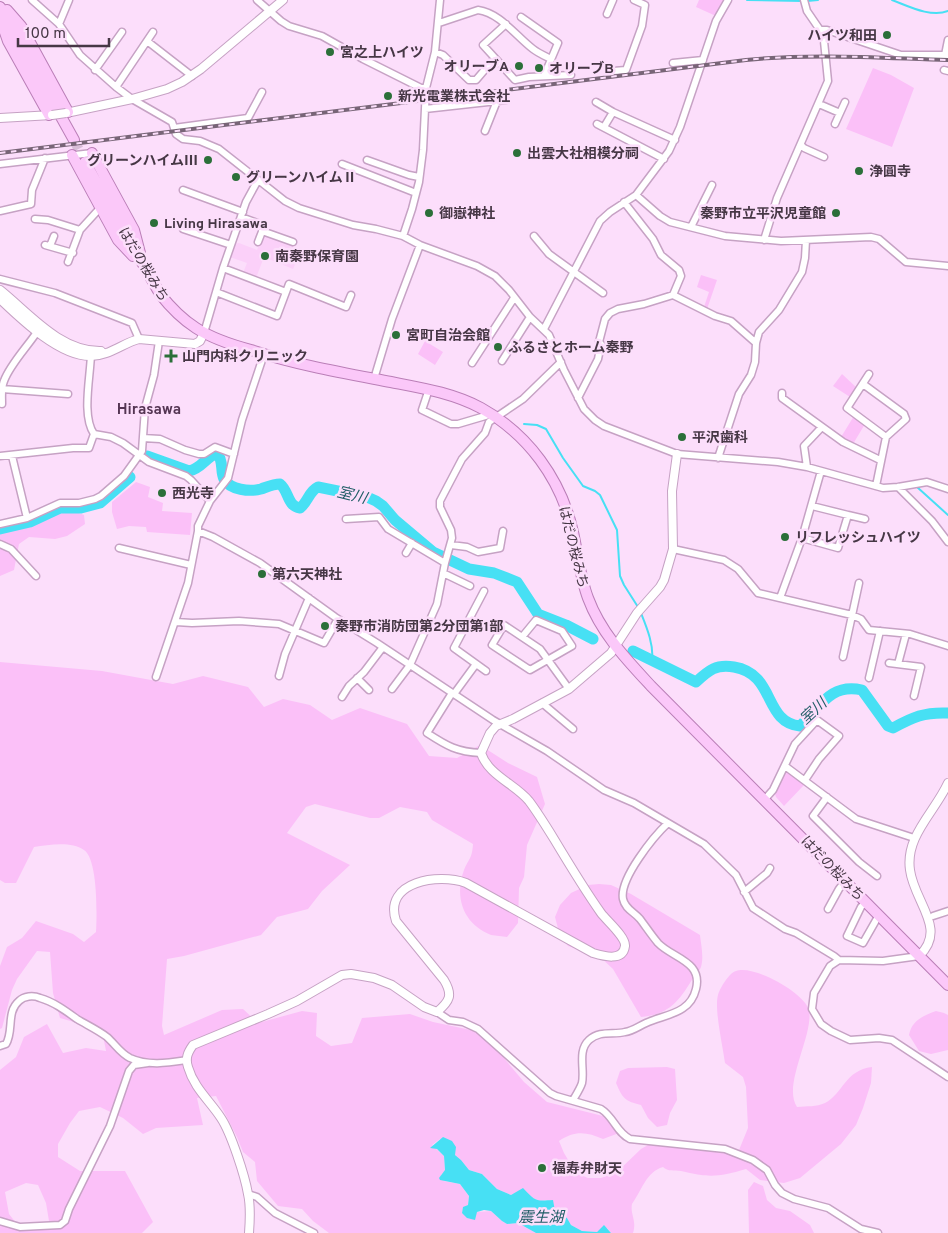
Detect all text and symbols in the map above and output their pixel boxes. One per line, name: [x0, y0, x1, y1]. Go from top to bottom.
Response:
scale bar: [18, 15, 109, 47]
text: 100 m: [25, 25, 66, 44]
place label: ハイツ和田: [807, 28, 877, 45]
marker: ハイツ和田: [881, 29, 893, 41]
place label: 宮之上ハイツ: [340, 45, 424, 62]
marker: 宮之上ハイツ: [324, 46, 336, 58]
place label: オリーブA: [444, 58, 509, 76]
marker: オリーブA: [513, 60, 525, 72]
place label: オリーブB: [549, 60, 614, 78]
marker: オリーブB: [533, 62, 545, 74]
place label: 新光電業株式会社: [398, 88, 510, 106]
marker: 新光電業株式会社: [382, 90, 394, 102]
place label: 出雲大社相模分祠: [527, 145, 639, 163]
marker: 出雲大社相模分祠: [511, 147, 523, 159]
place label: グリーンハイムⅢ: [87, 152, 198, 170]
marker: グリーンハイムⅢ: [202, 154, 214, 166]
place label: 浄圓寺: [869, 164, 911, 181]
marker: 浄圓寺: [853, 165, 865, 177]
place label: グリーンハイムⅡ: [246, 169, 357, 187]
marker: グリーンハイムⅡ: [230, 171, 242, 183]
place label: 御嶽神社: [439, 205, 495, 223]
place label: 秦野市立平沢児童館: [700, 205, 826, 223]
marker: 御嶽神社: [423, 207, 435, 219]
marker: 秦野市立平沢児童館: [830, 207, 842, 219]
place label: Living Hirasawa: [164, 216, 268, 233]
marker: Living Hirasawa: [148, 217, 160, 229]
street label: はだの桜みち: [114, 225, 172, 305]
place label: 南秦野保育園: [275, 248, 359, 266]
marker: 南秦野保育園: [259, 250, 271, 262]
place label: 宮町自治会館: [406, 327, 490, 345]
marker: 宮町自治会館: [390, 329, 402, 341]
place label: ふるさとホーム秦野: [508, 339, 634, 357]
marker: ふるさとホーム秦野: [492, 341, 504, 353]
marker: 山門内科クリニック: [164, 349, 178, 363]
place label: 山門内科クリニック: [182, 349, 308, 366]
district label: Hirasawa: [117, 401, 181, 420]
place label: 平沢歯科: [692, 430, 748, 447]
marker: 平沢歯科: [676, 431, 688, 443]
water label: 室川: [335, 484, 370, 510]
place label: 西光寺: [172, 486, 214, 503]
marker: 西光寺: [156, 487, 168, 499]
street label: はだの桜みち: [554, 505, 591, 590]
place label: リフレッシュハイツ: [795, 530, 921, 547]
marker: リフレッシュハイツ: [779, 531, 791, 543]
place label: 第六天神社: [272, 566, 342, 584]
marker: 第六天神社: [256, 568, 268, 580]
place label: 秦野市消防団第2分団第1部: [335, 618, 503, 636]
marker: 秦野市消防団第2分団第1部: [319, 620, 331, 632]
water label: 室川: [797, 694, 833, 729]
street label: はだの桜みち: [797, 833, 867, 905]
place label: 福寿弁財天: [552, 1160, 622, 1178]
marker: 福寿弁財天: [536, 1162, 548, 1174]
water label: 震生湖: [518, 1209, 565, 1228]

